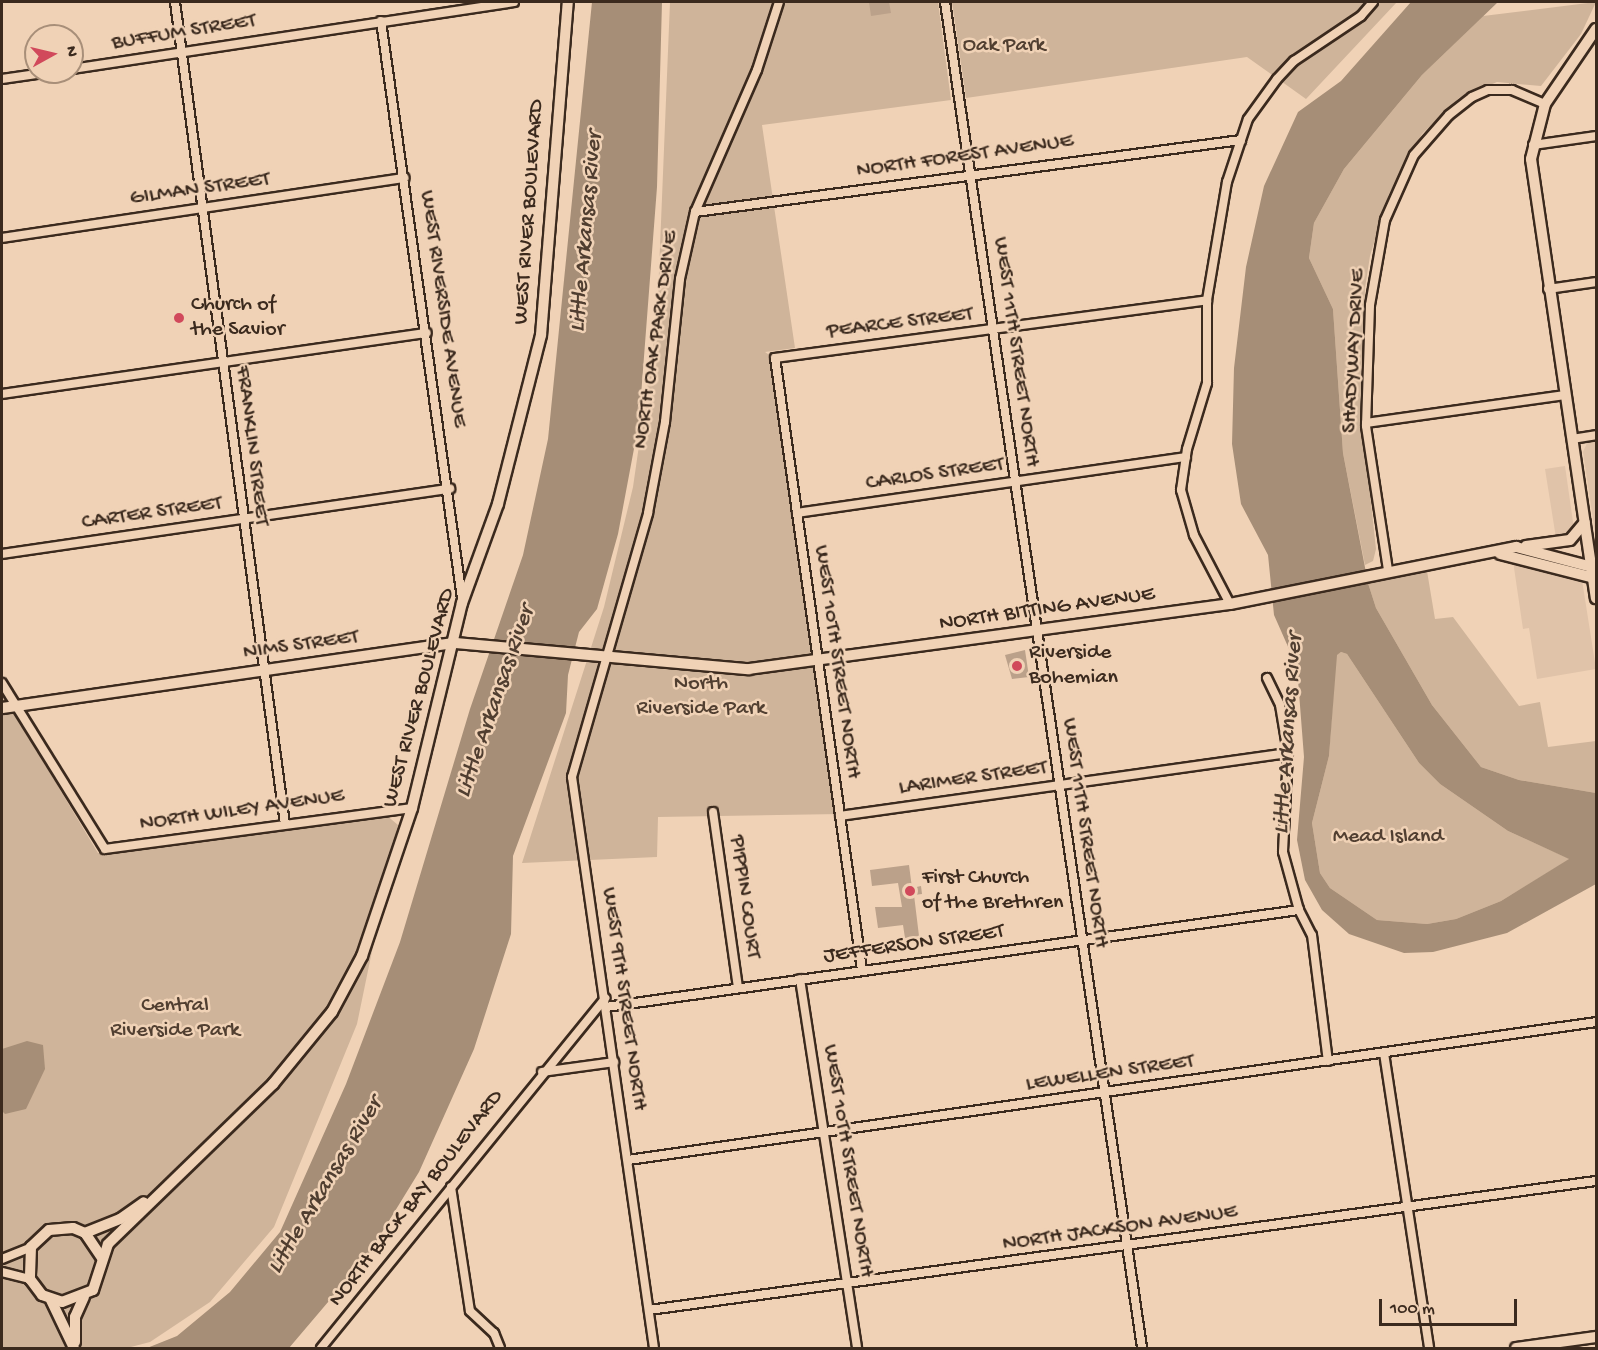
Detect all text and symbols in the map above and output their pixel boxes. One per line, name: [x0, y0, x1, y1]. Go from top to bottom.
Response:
street label: BUFFUM STREET: [110, 9, 258, 57]
north arrow: [24, 24, 84, 84]
park label: Oak Park: [963, 34, 1045, 60]
text: N: [60, 45, 80, 58]
street label: WEST RIVER BOULEVARD: [509, 98, 551, 326]
street label: NORTH FOREST AVENUE: [855, 129, 1075, 185]
water label: Little Arkansas River: [564, 131, 610, 333]
street label: GILMAN STREET: [128, 167, 272, 213]
street label: WEST RIVERSIDE AVENUE: [412, 189, 472, 429]
street label: NORTH OAK PARK DRIVE: [629, 229, 685, 451]
street label: WEST 11TH STREET NORTH: [986, 235, 1044, 469]
street label: SHADYWAY DRIVE: [1338, 268, 1372, 434]
place label: Church of the Savior: [191, 292, 284, 344]
street label: PEARCE STREET: [825, 302, 975, 346]
marker: Church of the Savior: [172, 311, 186, 325]
street label: FRANKLIN STREET: [228, 364, 274, 528]
street label: CARLOS STREET: [864, 452, 1006, 498]
street label: CARTER STREET: [80, 491, 224, 537]
street label: WEST 10TH STREET NORTH: [807, 544, 865, 780]
street label: NORTH BITTING AVENUE: [938, 582, 1156, 638]
street label: WEST RIVER BOULEVARD: [378, 586, 462, 810]
water label: Little Arkansas River: [450, 602, 542, 802]
street label: NIMS STREET: [242, 625, 360, 667]
water label: Little Arkansas River: [1268, 633, 1310, 835]
place label: Riverside Bohemian: [1029, 640, 1118, 692]
marker: Riverside Bohemian: [1010, 659, 1024, 673]
park label: North Riverside Park: [636, 671, 766, 722]
street label: WEST 11TH STREET NORTH: [1055, 716, 1113, 950]
street label: LARIMER STREET: [897, 756, 1049, 802]
street label: NORTH WILEY AVENUE: [138, 784, 346, 838]
park label: Mead Island: [1333, 825, 1443, 851]
street label: PIPPIN COURT: [722, 834, 766, 960]
place label: First Church of the Brethren: [922, 865, 1064, 916]
marker: First Church of the Brethren: [903, 884, 917, 898]
street label: WEST 9TH STREET NORTH: [594, 886, 652, 1112]
street label: JEFFERSON STREET: [822, 919, 1006, 971]
park label: Central Riverside Park: [110, 993, 240, 1044]
street label: WEST 10TH STREET NORTH: [816, 1043, 878, 1279]
street label: LEWELLEN STREET: [1024, 1049, 1196, 1099]
street label: NORTH BACK BAY BOULEVARD: [324, 1085, 510, 1313]
water label: Little Arkansas River: [262, 1092, 390, 1280]
street label: NORTH JACKSON AVENUE: [1001, 1199, 1239, 1259]
scale bar: [1382, 1287, 1520, 1325]
text: 100 m: [1390, 1299, 1435, 1320]

